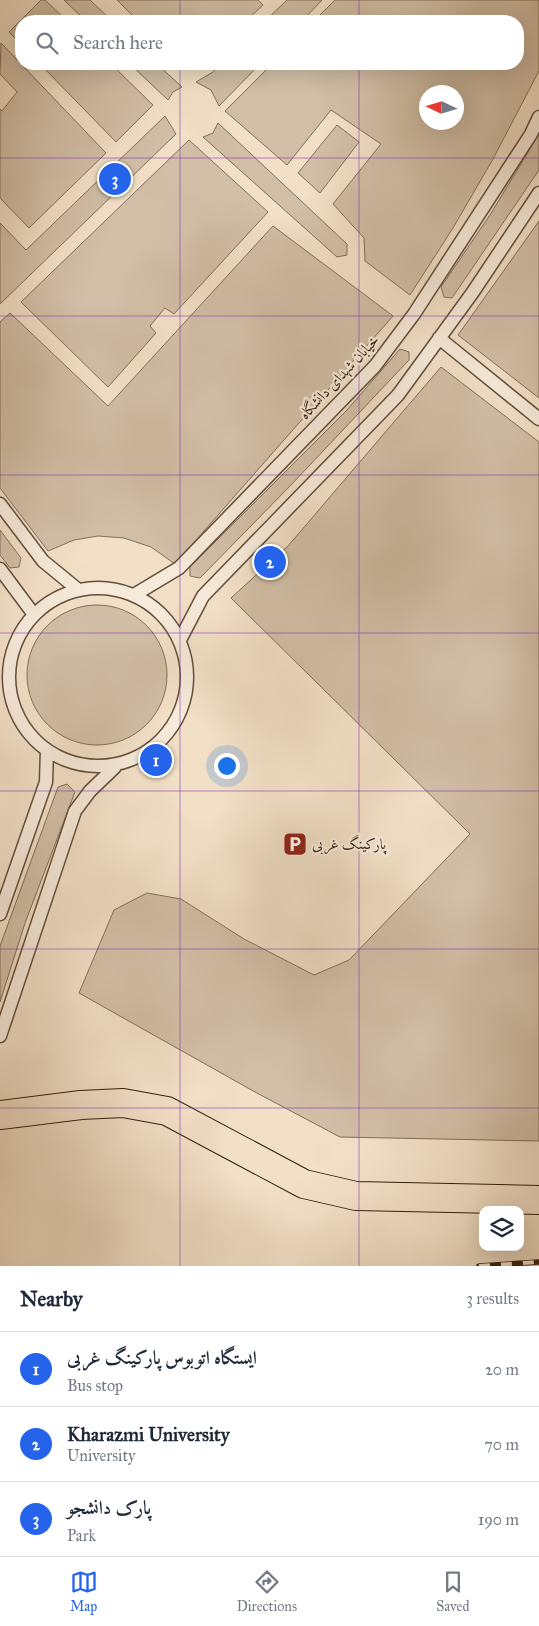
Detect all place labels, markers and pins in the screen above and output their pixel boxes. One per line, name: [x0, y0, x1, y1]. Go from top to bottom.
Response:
pin: 3: [99, 160, 131, 198]
pin: 2: [254, 543, 286, 581]
pin: 1: [140, 741, 172, 779]
parking icon: پارکینگ غربی: [282, 831, 308, 857]
place label: پارکینگ غربی: [312, 834, 387, 855]

